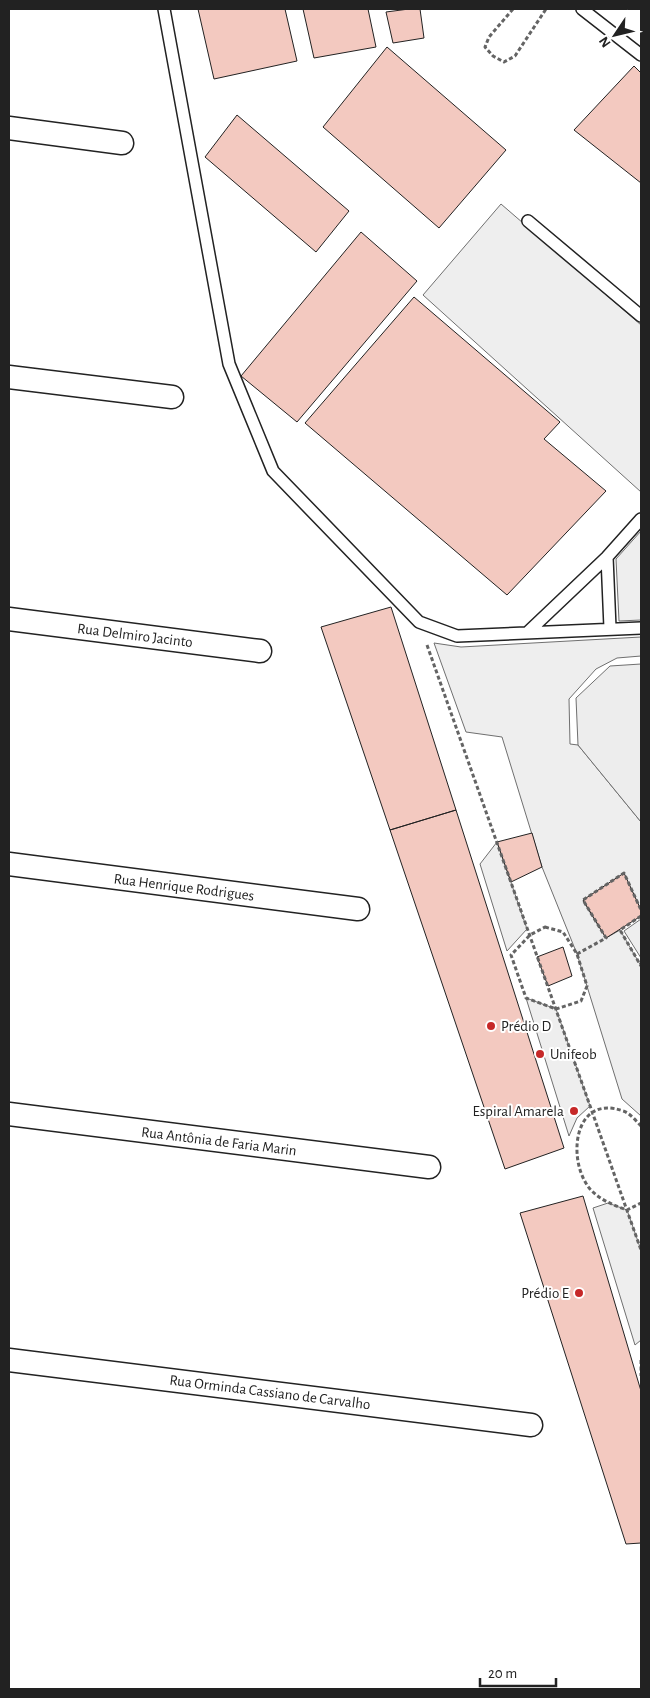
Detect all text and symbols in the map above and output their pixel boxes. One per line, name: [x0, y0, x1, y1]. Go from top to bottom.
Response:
north arrow: [590, 10, 640, 60]
text: N: [597, 34, 614, 50]
street label: Rua Delmiro Jacinto: [76, 621, 193, 650]
street label: Rua Henrique Rodrigues: [113, 871, 255, 904]
place label: Prédio D: [501, 1019, 552, 1034]
marker: Prédio D: [485, 1020, 497, 1032]
place label: Unifeob: [550, 1047, 597, 1062]
marker: Unifeob: [534, 1048, 546, 1060]
place label: Espiral Amarela: [472, 1104, 564, 1119]
marker: Espiral Amarela: [568, 1105, 580, 1117]
street label: Rua Antônia de Faria Marin: [140, 1125, 298, 1158]
place label: Prédio E: [521, 1286, 569, 1301]
marker: Prédio E: [573, 1287, 585, 1299]
street label: Rua Orminda Cassiano de Carvalho: [169, 1373, 371, 1412]
scale bar: [480, 1656, 556, 1688]
text: 20 m: [488, 1666, 517, 1681]

